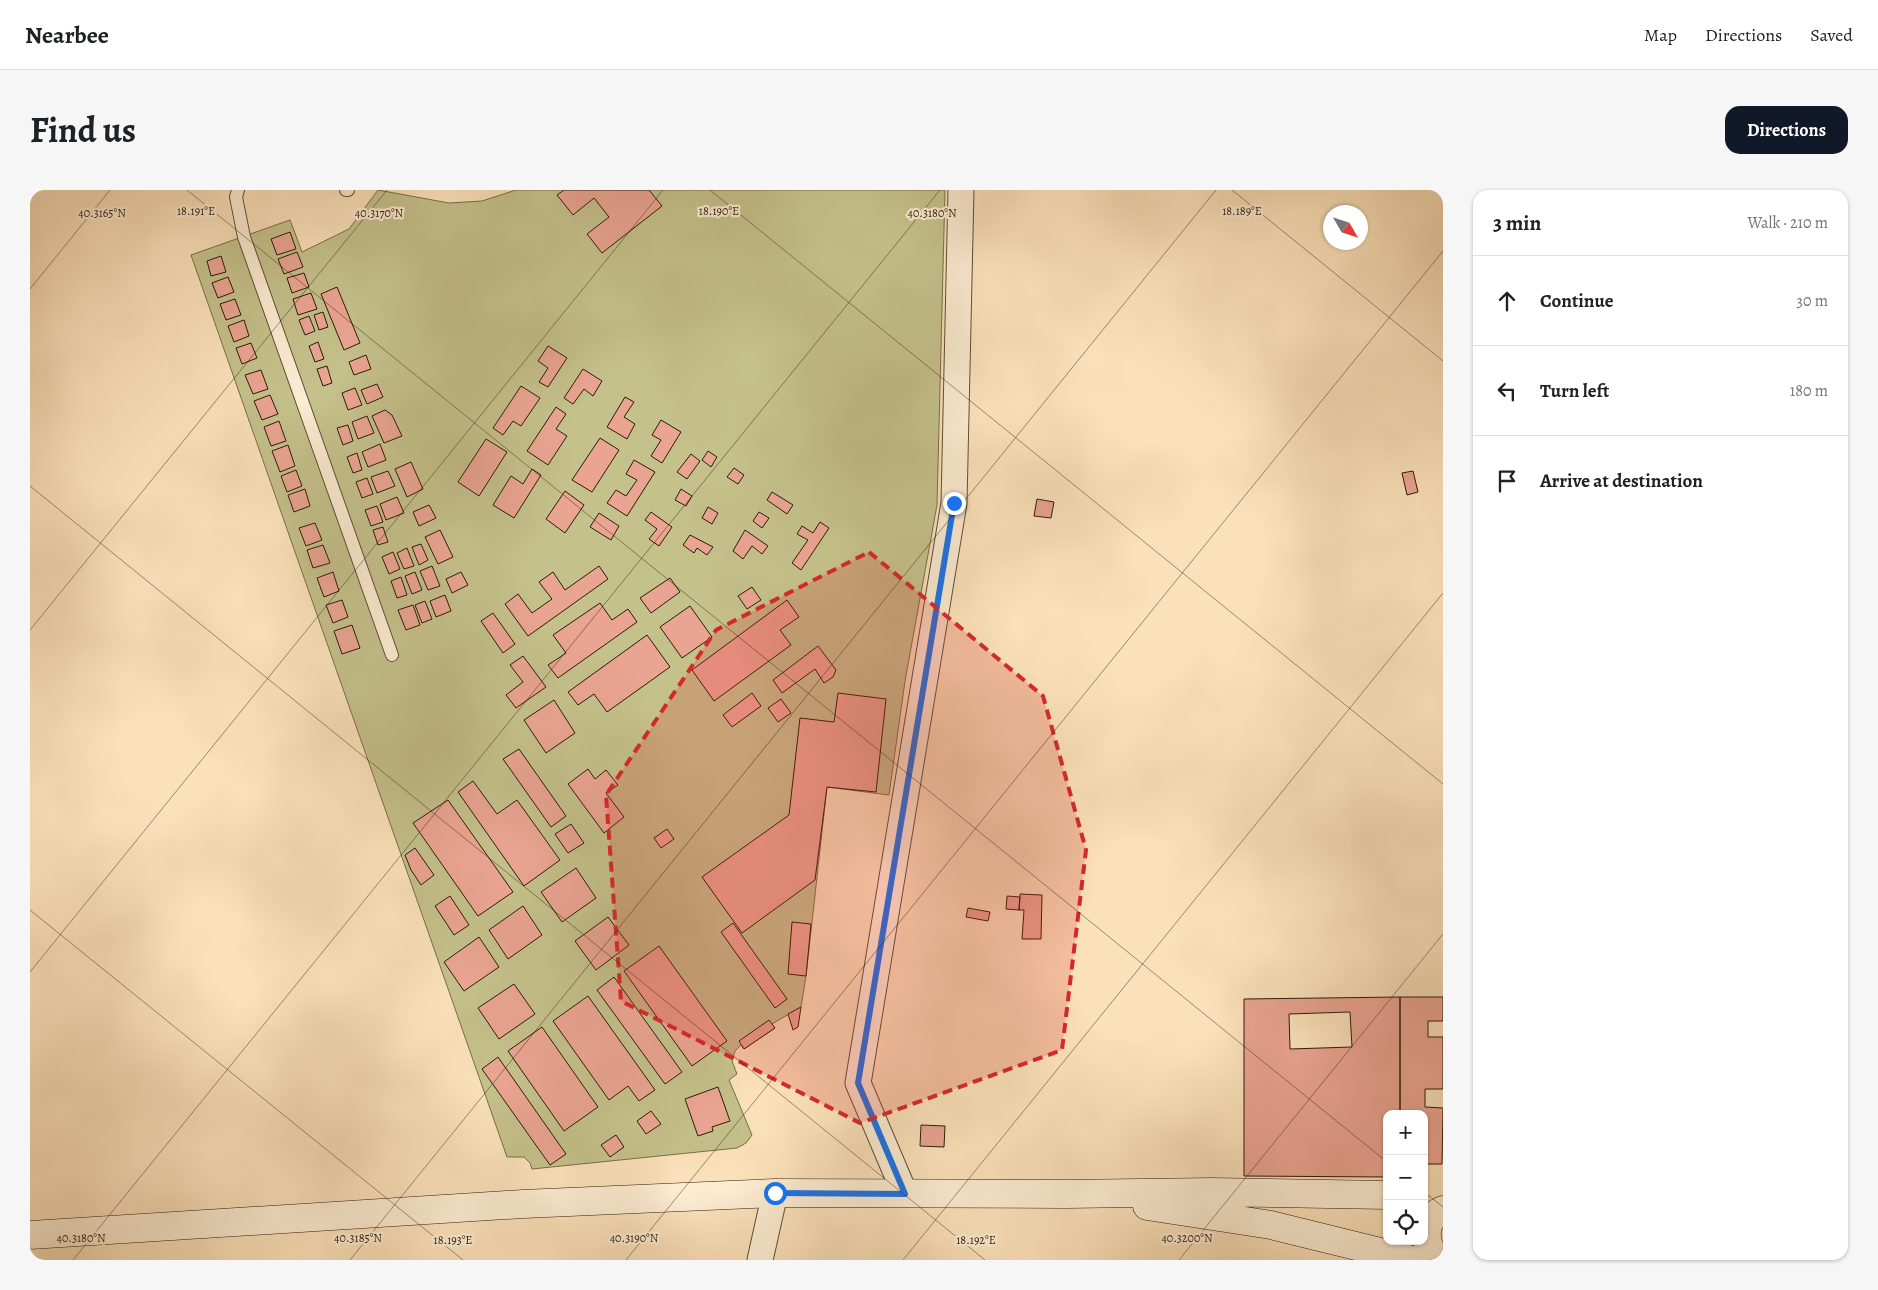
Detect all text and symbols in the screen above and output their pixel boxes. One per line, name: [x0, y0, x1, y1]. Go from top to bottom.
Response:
text: Nearbee: [25, 19, 109, 51]
text: Map: [1644, 23, 1677, 47]
text: Directions: [1705, 23, 1782, 47]
text: Saved: [1810, 23, 1853, 47]
text: Find us: [30, 106, 136, 154]
button: Directions: [1725, 106, 1848, 154]
text: 18.191°E: [177, 203, 215, 219]
text: 18.190°E: [699, 203, 739, 219]
text: 18.189°E: [1222, 203, 1262, 219]
text: 40.3165°N: [78, 205, 126, 221]
text: 40.3170°N: [355, 205, 404, 221]
text: 40.3180°N: [907, 205, 957, 221]
north arrow: [1323, 205, 1368, 250]
text: 3 min: [1493, 209, 1541, 237]
text: Walk · 210 m: [1747, 212, 1828, 234]
icon: ahead: [1493, 287, 1521, 315]
text: Continue: [1540, 288, 1614, 314]
text: 30 m: [1796, 290, 1828, 312]
icon: left: [1493, 377, 1521, 405]
text: Turn left: [1540, 378, 1609, 404]
text: 180 m: [1790, 380, 1828, 402]
icon: arrive: [1493, 467, 1521, 495]
text: Arrive at destination: [1540, 468, 1703, 494]
route end: [943, 492, 966, 515]
map controls: [1383, 1110, 1428, 1245]
button: +: [1383, 1110, 1428, 1155]
button: −: [1383, 1155, 1428, 1200]
route start: [764, 1182, 787, 1205]
button: locate: [1383, 1200, 1428, 1245]
text: 40.3180°N: [56, 1230, 106, 1246]
text: 40.3185°N: [334, 1230, 382, 1246]
text: 40.3190°N: [610, 1230, 659, 1246]
text: 40.3200°N: [1161, 1230, 1213, 1246]
text: 18.193°E: [434, 1232, 472, 1248]
text: 18.192°E: [956, 1232, 996, 1248]

